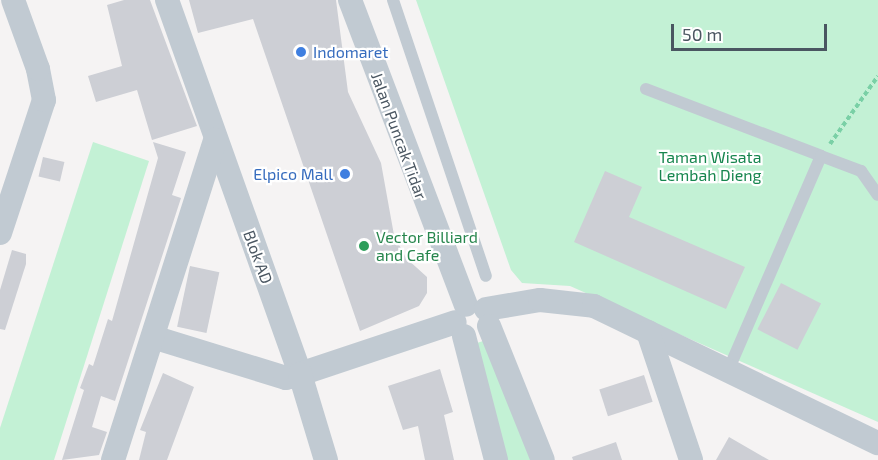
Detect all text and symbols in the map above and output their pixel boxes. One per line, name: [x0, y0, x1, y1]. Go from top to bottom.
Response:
scale bar: [674, 12, 830, 50]
text: 50 m: [682, 23, 722, 45]
place label: Indomaret: [313, 42, 388, 62]
marker: Indomaret: [294, 45, 308, 59]
street label: Jalan Puncak Tidar: [367, 70, 431, 202]
park label: Taman Wisata Lembah Dieng: [658, 147, 762, 185]
place label: Elpico Mall: [253, 164, 333, 184]
marker: Elpico Mall: [338, 167, 352, 181]
street label: Blok AD: [239, 227, 277, 287]
place label: Vector Billiard and Cafe: [376, 227, 478, 265]
marker: Vector Billiard and Cafe: [357, 239, 371, 253]

